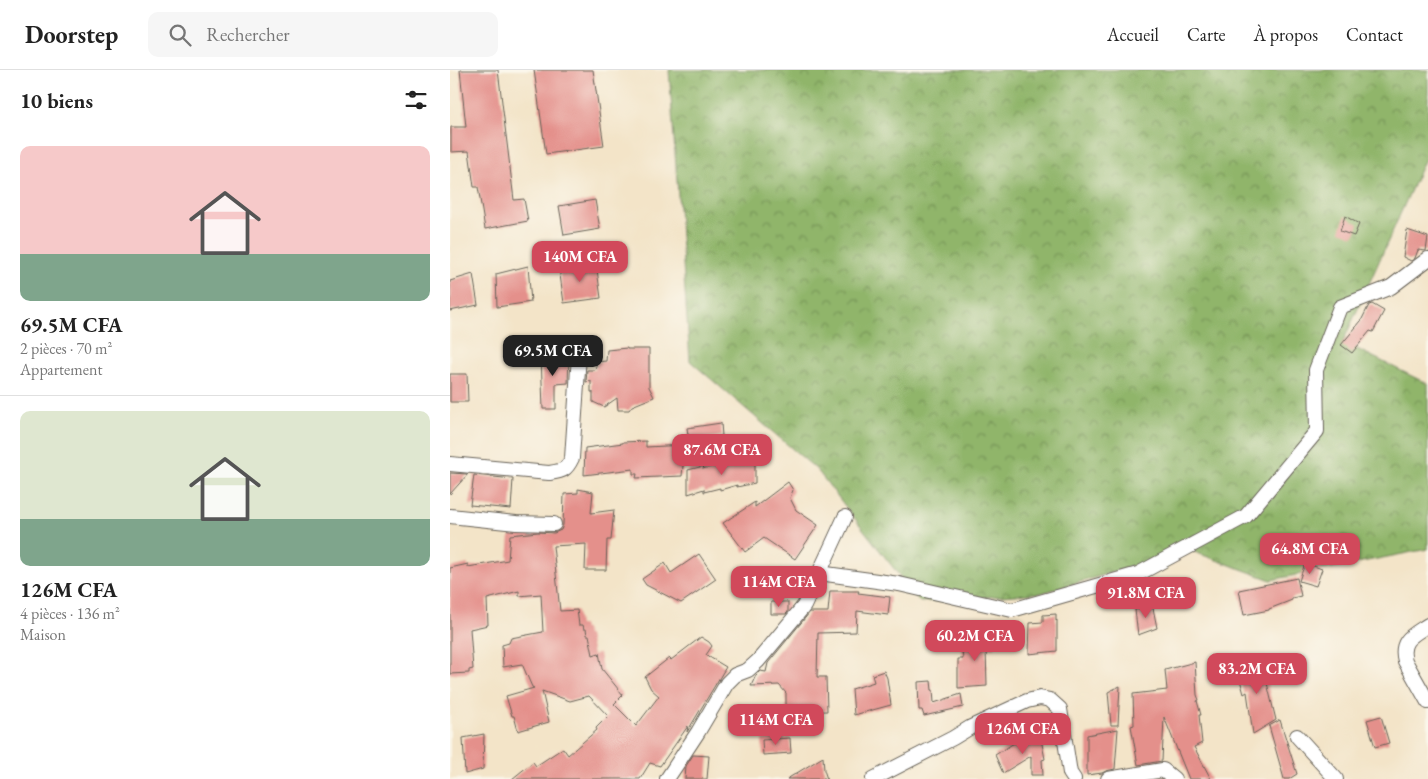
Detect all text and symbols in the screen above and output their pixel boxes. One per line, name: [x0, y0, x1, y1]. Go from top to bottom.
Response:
search box: [148, 12, 498, 57]
text: Doorstep: [25, 19, 118, 50]
icon: search: [166, 21, 194, 49]
text: Rechercher: [206, 22, 290, 47]
text: Accueil: [1107, 23, 1159, 46]
text: Carte: [1187, 23, 1226, 46]
text: À propos: [1254, 23, 1318, 46]
text: Contact: [1346, 23, 1403, 46]
icon: filters: [402, 86, 430, 114]
text: 10 biens: [20, 87, 93, 114]
icon: home: [180, 178, 270, 268]
pin: 140M CFA: [528, 240, 632, 283]
text: 140M CFA: [543, 246, 617, 267]
text: 69.5M CFA: [20, 311, 123, 338]
pin: 69.5M CFA: [496, 334, 610, 377]
text: 2 pièces · 70 m²: [20, 338, 112, 359]
text: 69.5M CFA: [514, 340, 592, 361]
text: Appartement: [20, 359, 103, 380]
pin: 87.6M CFA: [665, 434, 779, 476]
text: 87.6M CFA: [683, 439, 761, 460]
icon: home: [180, 444, 270, 534]
pin: 64.8M CFA: [1253, 532, 1367, 575]
text: 64.8M CFA: [1271, 538, 1349, 559]
pin: 114M CFA: [727, 566, 831, 608]
text: 114M CFA: [742, 571, 816, 592]
text: 126M CFA: [20, 576, 117, 603]
pin: 91.8M CFA: [1089, 576, 1203, 619]
text: 91.8M CFA: [1107, 582, 1185, 603]
text: 4 pièces · 136 m²: [20, 603, 120, 624]
pin: 60.2M CFA: [918, 620, 1032, 662]
text: Maison: [20, 624, 66, 645]
text: 60.2M CFA: [936, 625, 1014, 646]
pin: 83.2M CFA: [1200, 652, 1314, 695]
text: 83.2M CFA: [1218, 658, 1296, 679]
pin: 114M CFA: [724, 704, 828, 746]
text: 114M CFA: [739, 709, 813, 730]
pin: 126M CFA: [971, 712, 1075, 755]
text: 126M CFA: [986, 718, 1060, 739]

